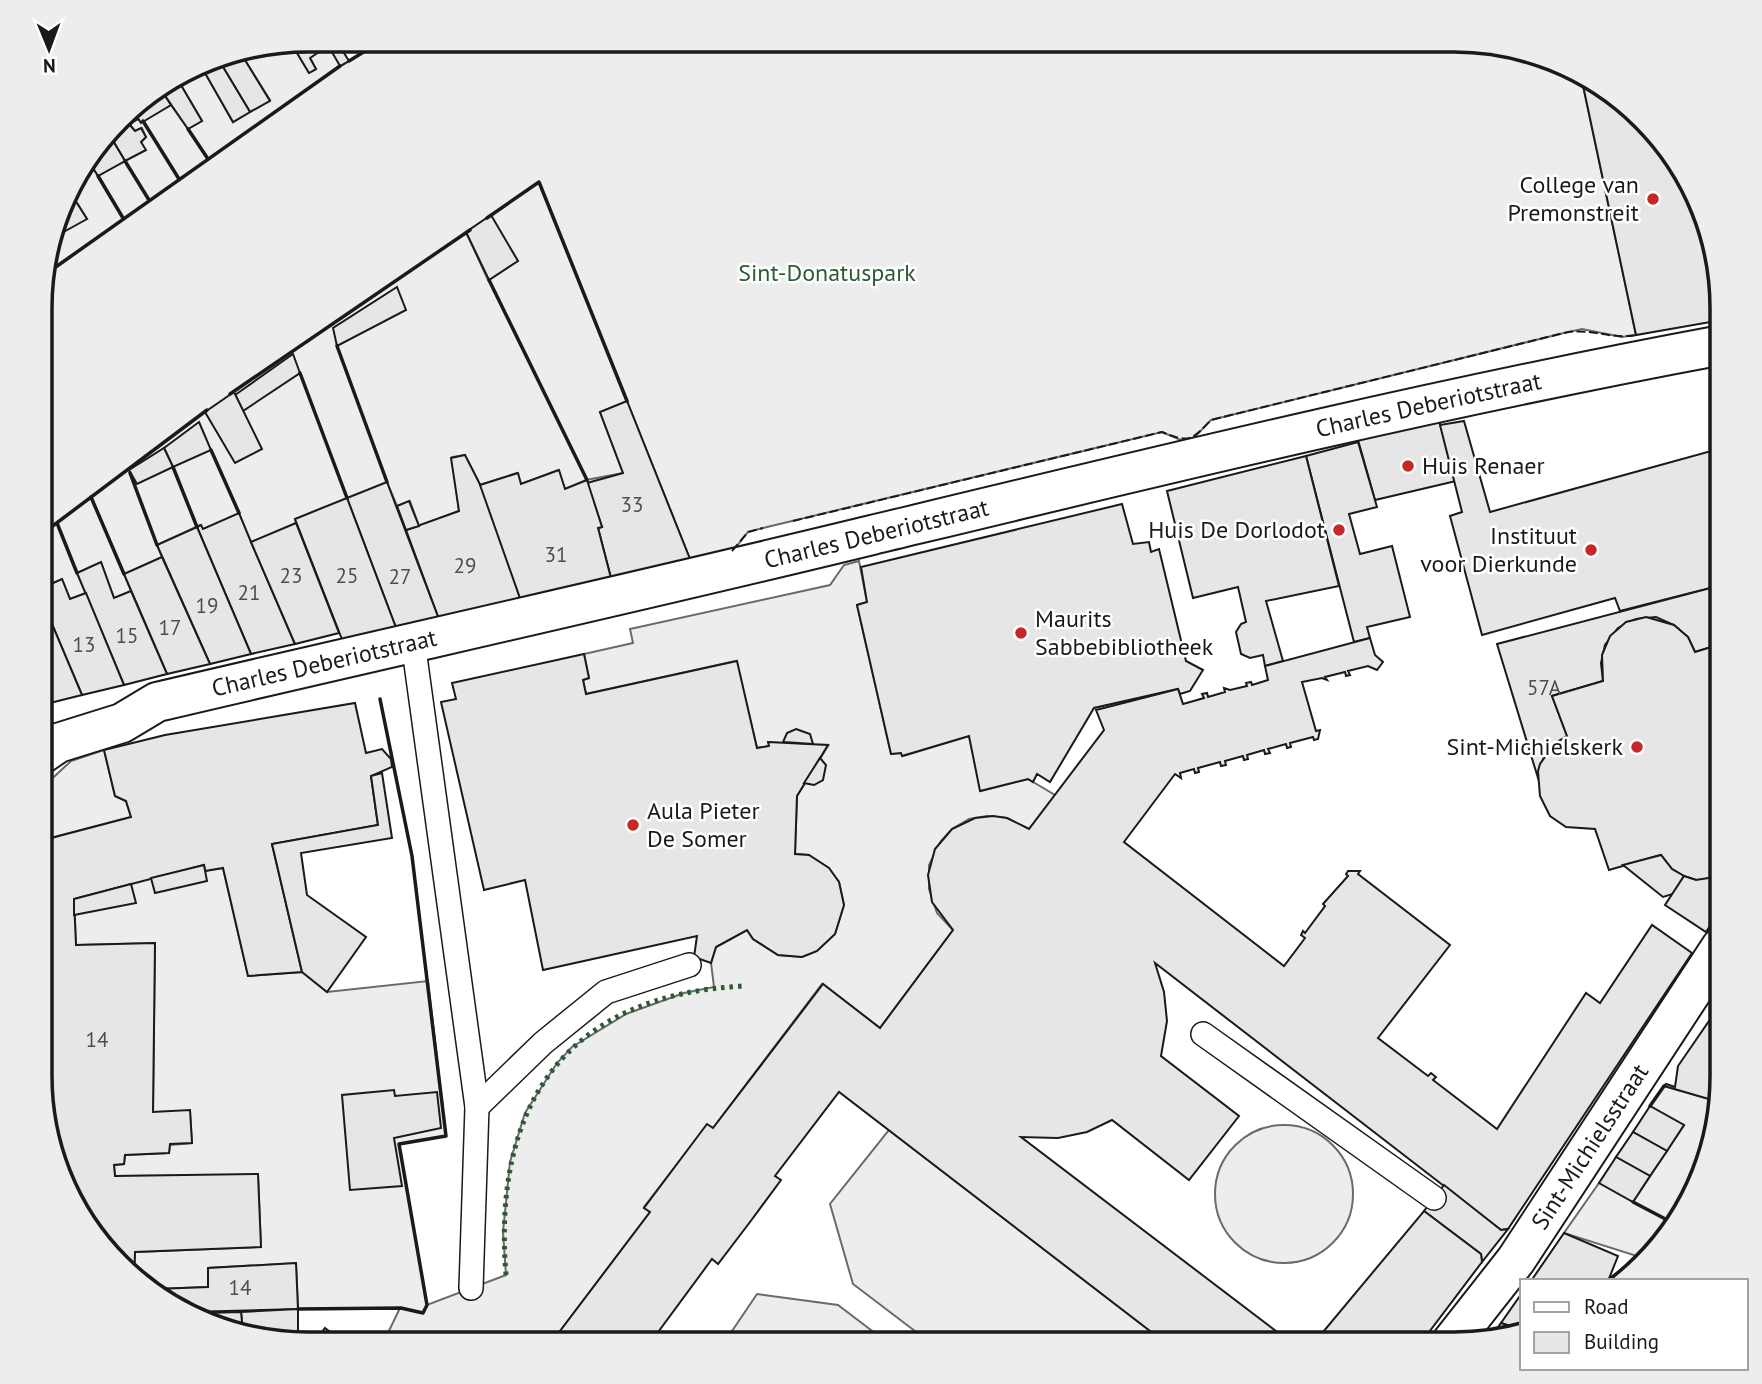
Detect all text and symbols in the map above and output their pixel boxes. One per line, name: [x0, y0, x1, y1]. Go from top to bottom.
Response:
north arrow: [14, 14, 84, 84]
text: N: [43, 54, 56, 78]
place label: College van Premonstreit: [1507, 169, 1639, 228]
marker: College van Premonstreit: [1645, 191, 1661, 207]
park label: Sint-Donatuspark: [738, 257, 916, 288]
street label: Charles Deberiotstraat: [1313, 365, 1544, 444]
place label: Huis Renaer: [1422, 450, 1545, 481]
marker: Huis Renaer: [1400, 458, 1416, 474]
house number: 33: [621, 491, 643, 518]
street label: Charles Deberiotstraat: [761, 491, 992, 575]
place label: Huis De Dorlodot: [1148, 514, 1325, 545]
place label: Instituut voor Dierkunde: [1420, 520, 1577, 579]
marker: Huis De Dorlodot: [1331, 522, 1347, 538]
house number: 31: [545, 541, 567, 568]
marker: Instituut voor Dierkunde: [1583, 542, 1599, 558]
house number: 29: [454, 552, 476, 579]
house number: 23: [280, 562, 302, 589]
house number: 25: [336, 562, 358, 589]
house number: 27: [389, 563, 411, 590]
house number: 21: [238, 579, 260, 606]
house number: 19: [196, 592, 218, 619]
place label: Maurits Sabbebibliotheek: [1035, 603, 1214, 662]
house number: 17: [159, 614, 181, 641]
house number: 15: [116, 622, 138, 649]
street label: Charles Deberiotstraat: [209, 622, 440, 704]
marker: Maurits Sabbebibliotheek: [1013, 625, 1029, 641]
house number: 13: [73, 631, 95, 658]
house number: 57A: [1527, 674, 1562, 701]
place label: Sint-Michielskerk: [1447, 731, 1623, 762]
marker: Sint-Michielskerk: [1629, 739, 1645, 755]
place label: Aula Pieter De Somer: [647, 795, 760, 854]
marker: Aula Pieter De Somer: [625, 817, 641, 833]
house number: 14: [86, 1026, 108, 1053]
street label: Sint-Michielsstraat: [1524, 1058, 1655, 1235]
house number: 14: [229, 1274, 251, 1301]
legend: [1520, 1279, 1748, 1370]
text: Road: [1584, 1293, 1628, 1320]
text: Building: [1584, 1328, 1659, 1355]

